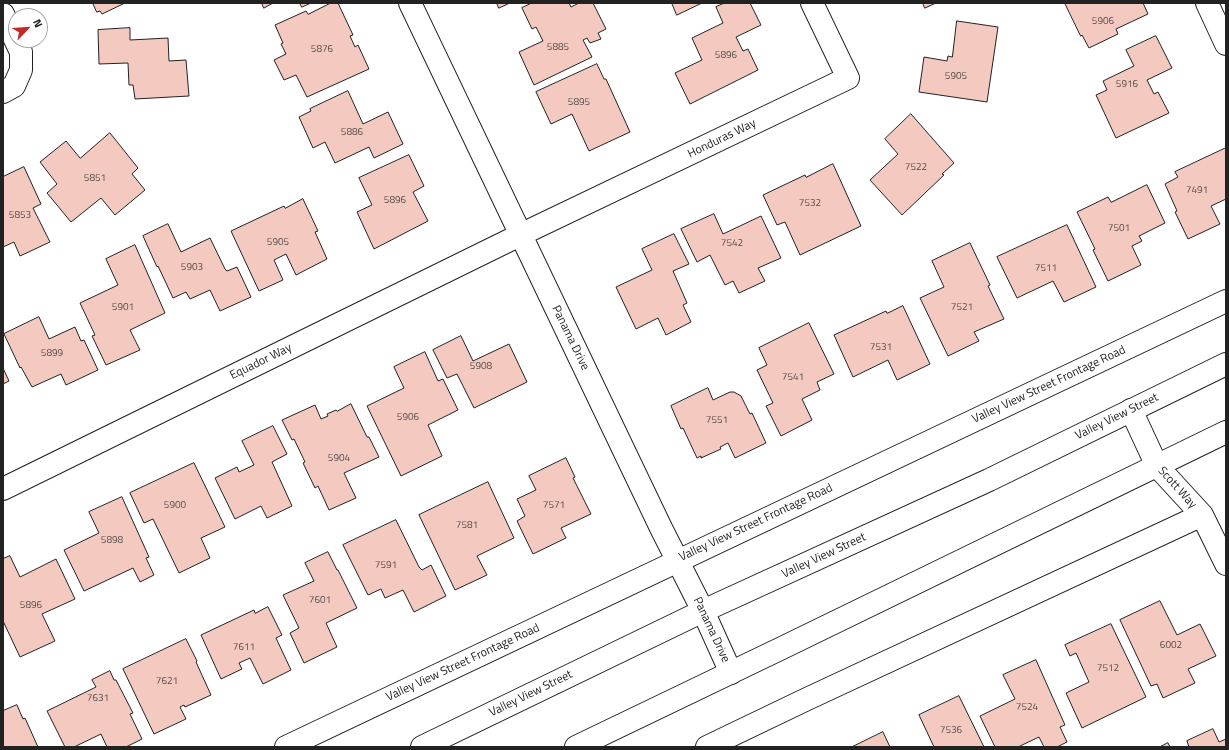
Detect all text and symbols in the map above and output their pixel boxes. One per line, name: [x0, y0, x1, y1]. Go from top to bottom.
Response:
north arrow: [8, 8, 48, 48]
house number: 5906: [1092, 16, 1114, 28]
text: N: [29, 17, 47, 30]
house number: 5885: [547, 42, 569, 54]
house number: 5876: [311, 44, 333, 56]
house number: 5896: [715, 50, 737, 62]
house number: 5905: [945, 71, 967, 83]
house number: 5916: [1116, 79, 1138, 91]
house number: 5895: [568, 97, 590, 109]
street label: Honduras Way: [686, 116, 758, 162]
house number: 5886: [341, 127, 363, 139]
house number: 7522: [905, 162, 927, 174]
house number: 5851: [84, 173, 106, 185]
house number: 7491: [1186, 185, 1208, 197]
house number: 5896: [384, 195, 406, 207]
house number: 7532: [799, 198, 821, 210]
house number: 5853: [9, 210, 31, 222]
house number: 7501: [1108, 223, 1130, 235]
house number: 5905: [267, 237, 289, 249]
house number: 7542: [721, 238, 743, 250]
house number: 5903: [181, 262, 203, 274]
house number: 7511: [1035, 263, 1057, 275]
house number: 5901: [112, 302, 134, 314]
house number: 7521: [951, 302, 973, 314]
street label: Panama Drive: [548, 303, 592, 373]
street label: Equador Way: [228, 341, 294, 383]
house number: 7531: [870, 342, 892, 354]
street label: Valley View Street Frontage Road: [970, 343, 1128, 427]
house number: 5899: [41, 348, 63, 360]
house number: 5908: [470, 361, 492, 373]
house number: 7541: [782, 372, 804, 384]
street label: Valley View Street: [1073, 391, 1161, 443]
house number: 5906: [397, 412, 419, 424]
house number: 7551: [706, 415, 728, 427]
house number: 5904: [328, 453, 350, 465]
street label: Scott Way: [1155, 464, 1199, 512]
street label: Valley View Street Frontage Road: [677, 481, 835, 565]
house number: 5900: [164, 500, 186, 512]
house number: 7571: [543, 500, 565, 512]
house number: 7581: [456, 520, 478, 532]
street label: Valley View Street: [780, 530, 868, 582]
house number: 5898: [101, 535, 123, 547]
house number: 7591: [375, 560, 397, 572]
house number: 7601: [309, 595, 331, 607]
street label: Panama Drive: [690, 595, 732, 665]
house number: 5896: [20, 600, 42, 612]
street label: Valley View Street Frontage Road: [384, 621, 542, 705]
house number: 6002: [1160, 640, 1182, 652]
house number: 7611: [233, 642, 255, 654]
house number: 7512: [1097, 663, 1119, 675]
street label: Valley View Street: [487, 668, 575, 720]
house number: 7621: [156, 676, 178, 688]
house number: 7631: [87, 693, 109, 705]
house number: 7524: [1016, 702, 1038, 714]
house number: 7536: [940, 725, 962, 737]

